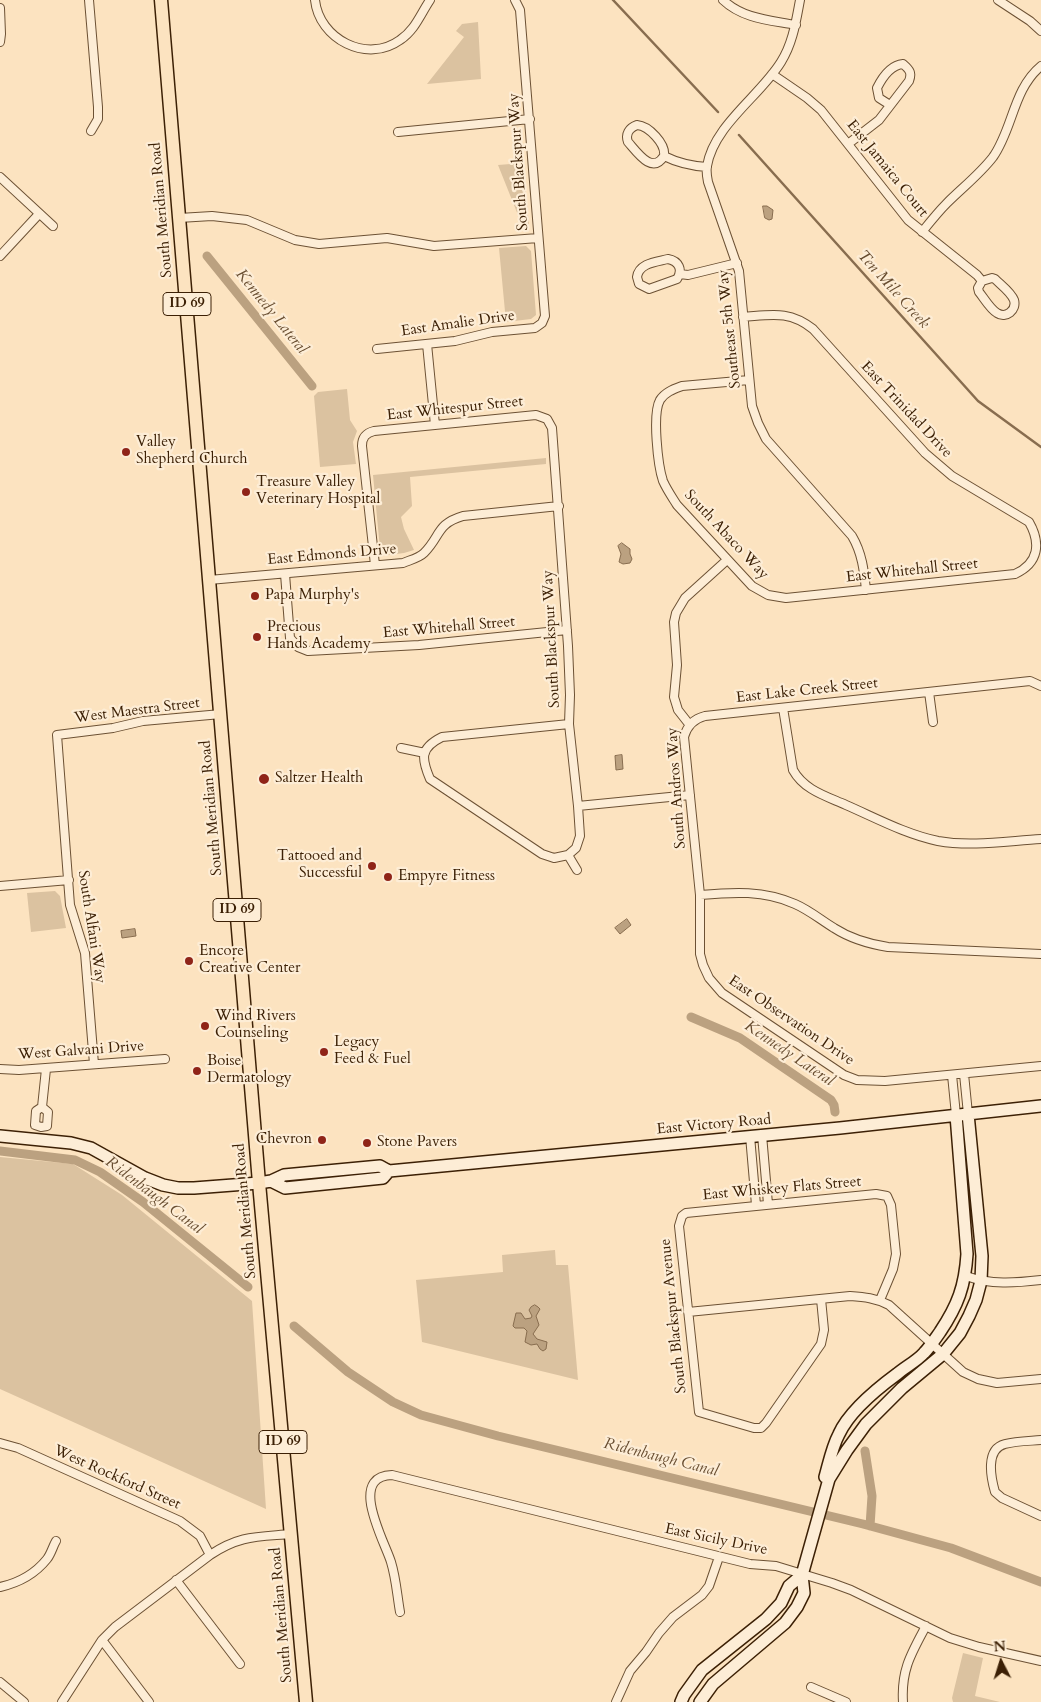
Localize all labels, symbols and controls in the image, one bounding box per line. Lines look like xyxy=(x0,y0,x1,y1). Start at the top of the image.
street label: South Blackspur Way xyxy=(505,93,533,231)
street label: East Jamaica Court xyxy=(842,117,932,221)
street label: South Meridian Road xyxy=(147,142,177,278)
water label: Ten Mile Creek xyxy=(853,247,933,333)
water label: Kennedy Lateral xyxy=(231,266,311,358)
street label: Southeast 5th Way xyxy=(715,269,745,389)
road number: ID 69 xyxy=(163,292,211,316)
street label: East Amalie Drive xyxy=(400,307,516,341)
street label: East Trinidad Drive xyxy=(857,358,955,462)
street label: East Whitespur Street xyxy=(386,393,524,425)
place label: Valley Shepherd Church xyxy=(136,434,248,469)
marker: Valley Shepherd Church xyxy=(120,446,132,458)
place label: Treasure Valley Veterinary Hospital xyxy=(256,474,380,509)
marker: Treasure Valley Veterinary Hospital xyxy=(240,486,252,498)
street label: South Abaco Way xyxy=(680,486,772,584)
street label: East Edmonds Drive xyxy=(267,540,397,570)
street label: East Whitehall Street xyxy=(845,555,979,587)
street label: South Blackspur Way xyxy=(539,570,565,708)
place label: Papa Murphy's xyxy=(265,587,359,605)
marker: Papa Murphy's xyxy=(249,590,261,602)
street label: East Whitehall Street xyxy=(382,613,516,643)
place label: Precious Hands Academy xyxy=(267,619,371,654)
marker: Precious Hands Academy xyxy=(251,631,263,643)
street label: East Lake Creek Street xyxy=(735,675,879,707)
street label: West Maestra Street xyxy=(73,694,201,728)
street label: South Andros Way xyxy=(664,727,690,849)
street label: South Meridian Road xyxy=(197,740,227,876)
place label: Saltzer Health xyxy=(275,770,363,788)
marker: Saltzer Health xyxy=(257,772,271,786)
place label: Tattooed and Successful xyxy=(277,848,362,883)
marker: Tattooed and Successful xyxy=(366,860,378,872)
place label: Empyre Fitness xyxy=(398,868,495,886)
street label: South Alfani Way xyxy=(73,869,109,985)
marker: Empyre Fitness xyxy=(382,871,394,883)
road number: ID 69 xyxy=(213,898,261,922)
place label: Encore Creative Center xyxy=(199,943,300,978)
marker: Encore Creative Center xyxy=(183,955,195,967)
street label: East Observation Drive xyxy=(725,972,857,1070)
place label: Wind Rivers Counseling xyxy=(215,1008,296,1043)
water label: Kennedy Lateral xyxy=(741,1017,837,1091)
marker: Wind Rivers Counseling xyxy=(199,1020,211,1032)
place label: Legacy Feed & Fuel xyxy=(334,1034,411,1069)
street label: West Galvani Drive xyxy=(17,1038,145,1064)
marker: Legacy Feed & Fuel xyxy=(318,1046,330,1058)
place label: Boise Dermatology xyxy=(207,1053,292,1088)
marker: Boise Dermatology xyxy=(191,1065,203,1077)
street label: East Victory Road xyxy=(656,1111,772,1139)
place label: Chevron xyxy=(256,1131,312,1149)
marker: Chevron xyxy=(316,1134,328,1146)
place label: Stone Pavers xyxy=(377,1134,457,1152)
marker: Stone Pavers xyxy=(361,1137,373,1149)
street label: South Meridian Road xyxy=(231,1143,261,1279)
water label: Ridenbaugh Canal xyxy=(101,1153,207,1239)
street label: East Whiskey Flats Street xyxy=(702,1173,862,1205)
street label: South Blackspur Avenue xyxy=(657,1238,691,1394)
road number: ID 69 xyxy=(259,1430,307,1454)
water label: Ridenbaugh Canal xyxy=(602,1434,720,1482)
street label: West Rockford Street xyxy=(51,1442,183,1514)
street label: East Sicily Drive xyxy=(663,1520,769,1560)
street label: South Meridian Road xyxy=(267,1547,297,1683)
north arrow xyxy=(976,1637,1026,1687)
text: N xyxy=(993,1637,1007,1657)

